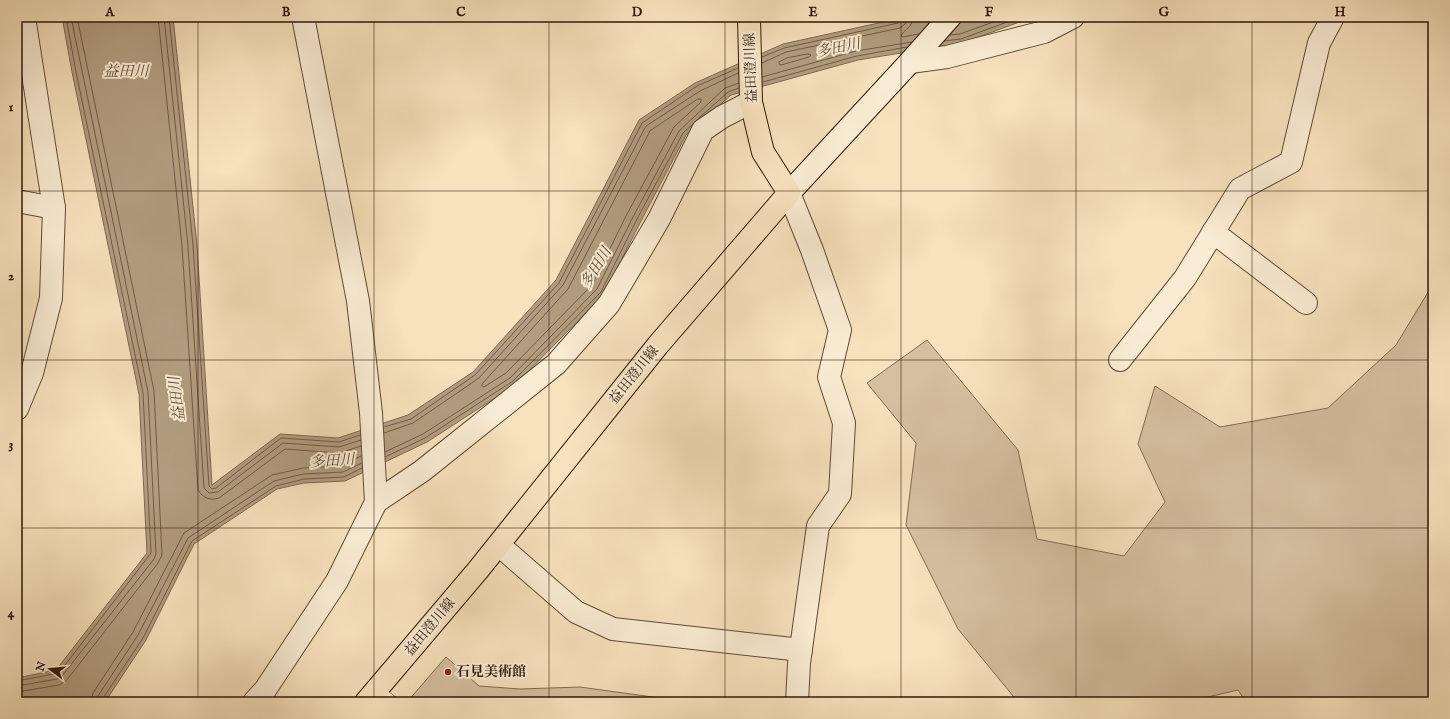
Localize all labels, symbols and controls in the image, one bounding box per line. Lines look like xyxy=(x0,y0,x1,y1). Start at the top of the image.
text: A xyxy=(105,4,116,21)
text: B xyxy=(282,4,291,21)
text: C xyxy=(456,4,466,21)
text: D xyxy=(632,4,643,21)
text: E xyxy=(808,4,818,21)
text: F xyxy=(985,4,994,21)
text: G xyxy=(1159,4,1170,21)
text: H xyxy=(1334,4,1346,21)
street label: 益田澄川線 xyxy=(741,33,761,103)
water label: 多田川 xyxy=(814,34,864,62)
water label: 益田川 xyxy=(103,62,150,81)
text: 1 xyxy=(9,99,14,116)
water label: 多田川 xyxy=(576,242,617,292)
text: 2 xyxy=(8,268,14,285)
street label: 益田澄川線 xyxy=(605,342,663,408)
water label: 益田川 xyxy=(165,374,189,422)
text: 3 xyxy=(9,436,14,453)
water label: 多田川 xyxy=(309,450,357,472)
street label: 益田澄川線 xyxy=(401,594,459,660)
text: 4 xyxy=(8,605,15,622)
north arrow xyxy=(30,649,70,689)
text: N xyxy=(33,660,50,674)
place label: 石見美術館 xyxy=(456,663,526,681)
marker: 石見美術館 xyxy=(443,667,453,677)

